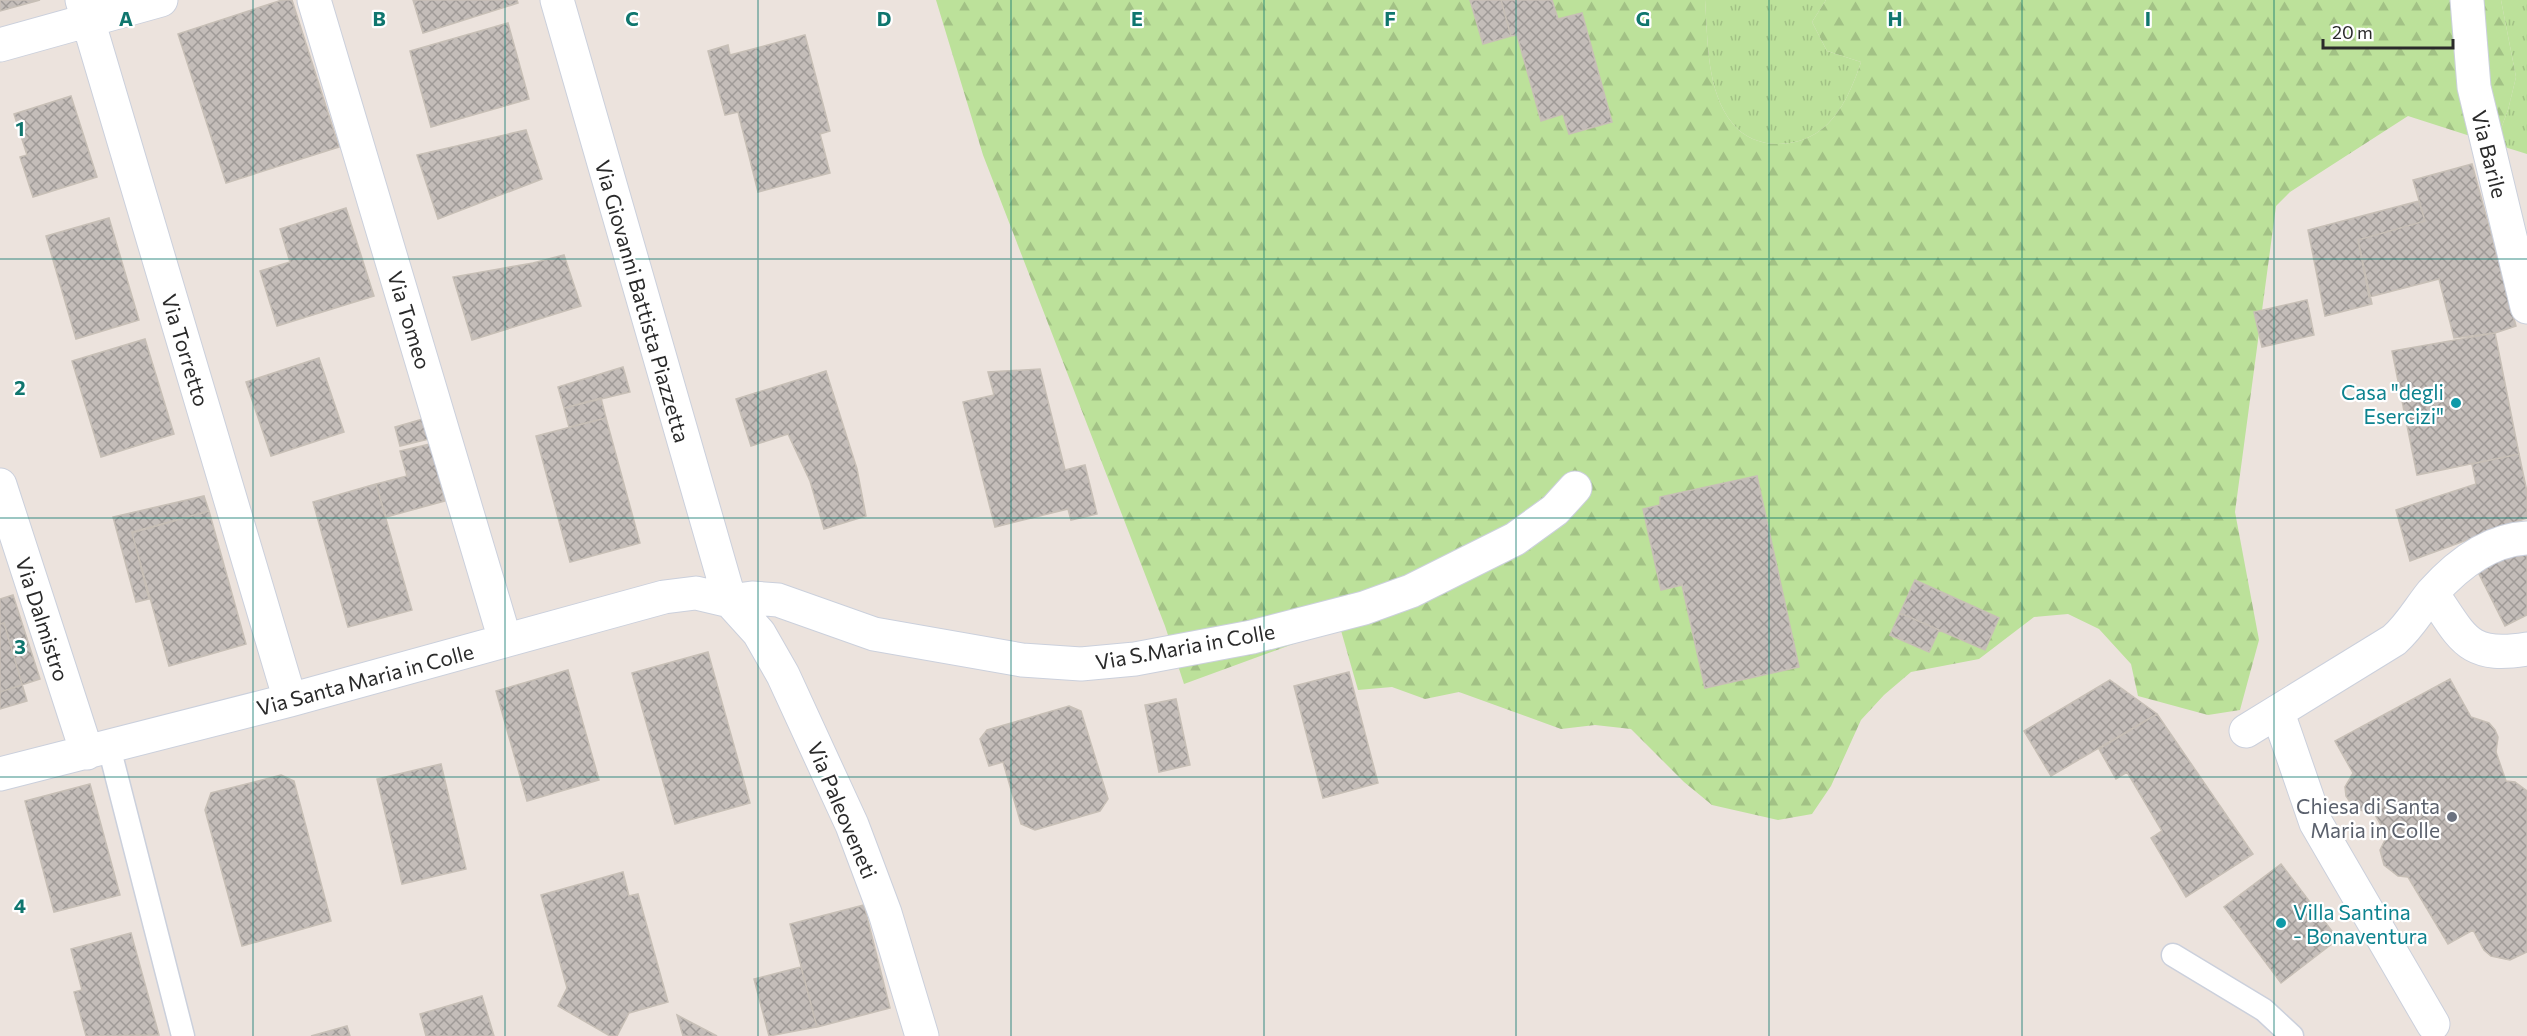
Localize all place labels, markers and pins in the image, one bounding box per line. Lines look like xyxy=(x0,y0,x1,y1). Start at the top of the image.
place label: Casa "degli Esercizi" xyxy=(2341,379,2444,428)
marker: Casa "degli Esercizi" xyxy=(2449,396,2463,410)
place label: Chiesa di Santa Maria in Colle xyxy=(2296,793,2440,842)
marker: Chiesa di Santa Maria in Colle xyxy=(2445,810,2459,824)
place label: Villa Santina - Bonaventura xyxy=(2293,899,2428,948)
marker: Villa Santina - Bonaventura xyxy=(2274,916,2288,930)

